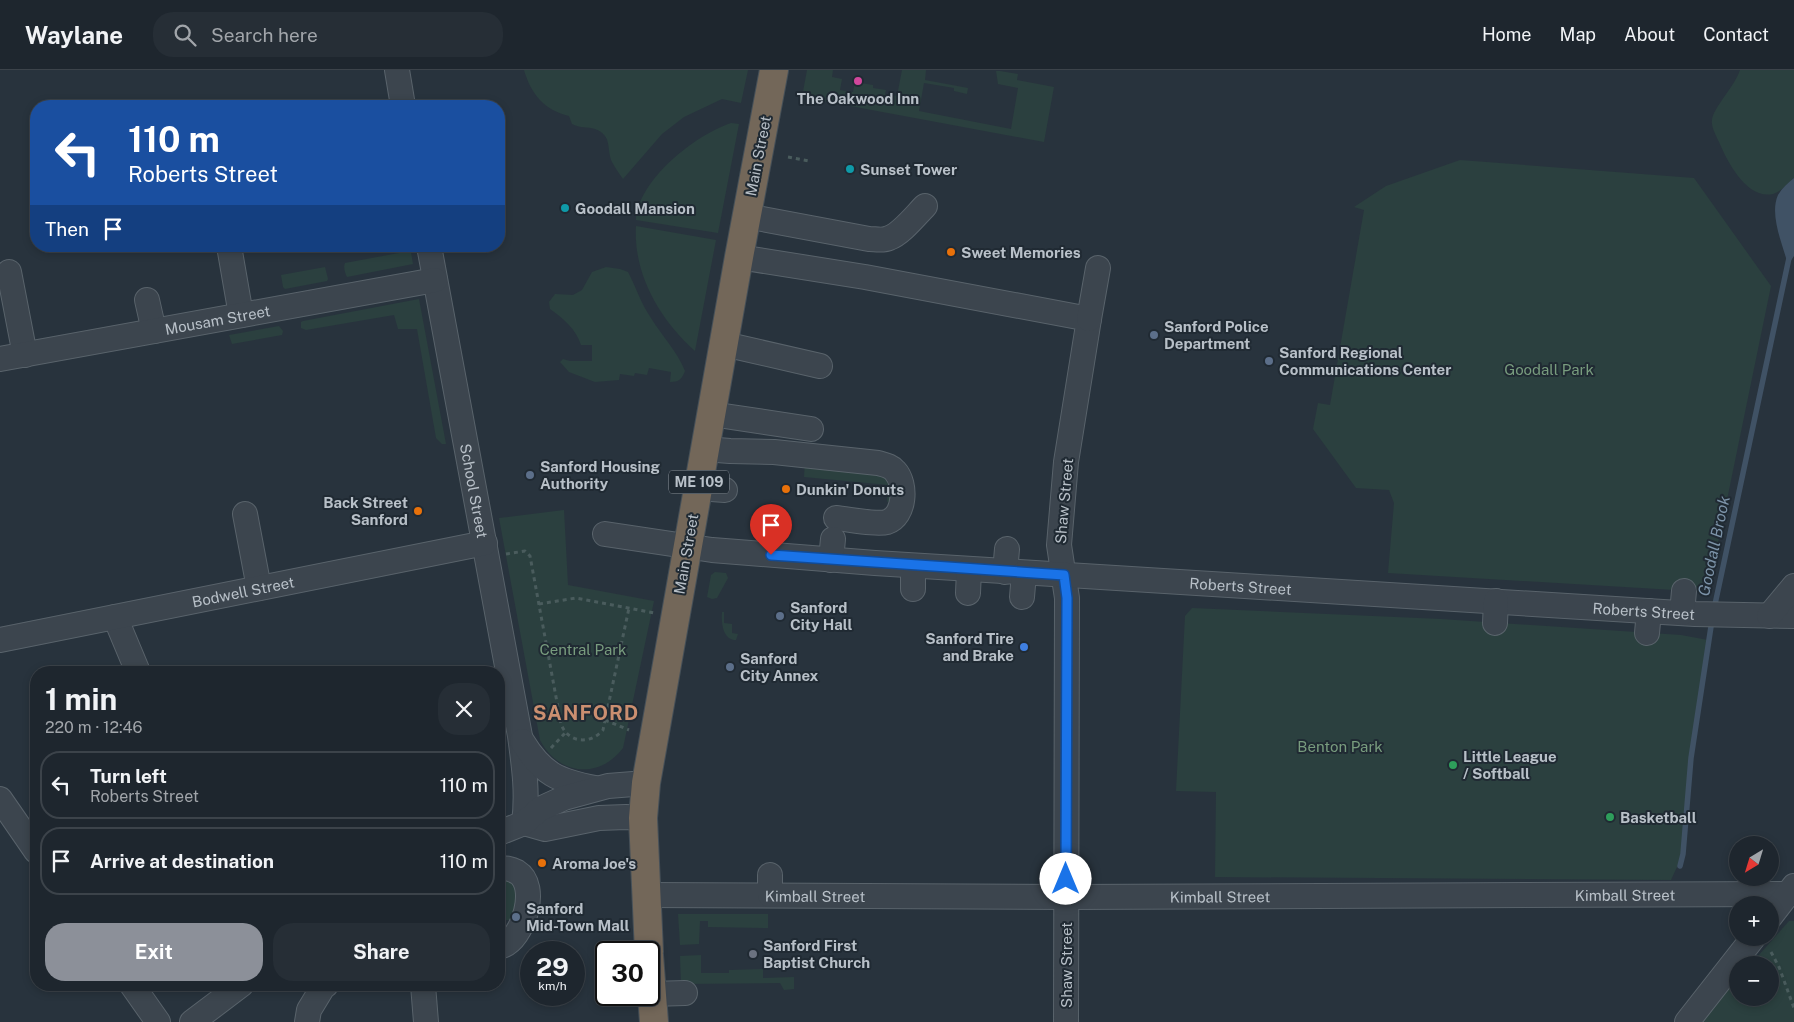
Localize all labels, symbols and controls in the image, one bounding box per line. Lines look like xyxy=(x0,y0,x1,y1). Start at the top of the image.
search box xyxy=(153,12,503,57)
text: Waylane xyxy=(25,21,123,49)
icon: search xyxy=(171,21,199,49)
text: Search here xyxy=(211,24,318,46)
text: Home xyxy=(1482,24,1532,45)
text: Map xyxy=(1560,24,1596,45)
text: About xyxy=(1624,24,1675,45)
text: Contact xyxy=(1703,24,1769,45)
marker: The Oakwood Inn xyxy=(852,75,864,87)
place label: The Oakwood Inn xyxy=(797,90,919,107)
street label: Main Street xyxy=(742,114,774,198)
text: 110 m xyxy=(128,119,220,160)
icon: left xyxy=(45,120,110,185)
text: Roberts Street xyxy=(128,161,278,187)
place label: Sunset Tower xyxy=(860,161,957,178)
marker: Sunset Tower xyxy=(844,163,856,175)
place label: Goodall Mansion xyxy=(575,200,695,217)
marker: Goodall Mansion xyxy=(559,202,571,214)
icon: arrive xyxy=(99,215,127,243)
text: Then xyxy=(45,218,89,240)
place label: Sweet Memories xyxy=(961,244,1081,261)
marker: Sweet Memories xyxy=(945,246,957,258)
street label: Mousam Street xyxy=(163,302,272,337)
place label: Sanford Police Department xyxy=(1164,318,1269,352)
marker: Sanford Police Department xyxy=(1148,329,1160,341)
place label: Sanford Regional Communications Center xyxy=(1279,344,1451,378)
marker: Sanford Regional Communications Center xyxy=(1263,355,1275,367)
park label: Goodall Park xyxy=(1504,361,1594,378)
street label: School Street xyxy=(457,442,492,540)
street label: Shaw Street xyxy=(1052,457,1076,544)
place label: Sanford Housing Authority xyxy=(540,458,660,492)
marker: Sanford Housing Authority xyxy=(524,469,536,481)
road number: ME 109 xyxy=(669,471,729,494)
place label: Dunkin' Donuts xyxy=(796,481,904,498)
marker: Dunkin' Donuts xyxy=(780,483,792,495)
place label: Back Street Sanford xyxy=(323,494,408,528)
water label: Goodall Brook xyxy=(1694,494,1734,598)
pin xyxy=(750,504,792,555)
marker: Back Street Sanford xyxy=(412,505,424,517)
icon: arrive xyxy=(757,511,785,539)
street label: Main Street xyxy=(671,512,701,596)
street label: Bodwell Street xyxy=(191,573,296,610)
street label: Roberts Street xyxy=(1189,574,1292,597)
place label: Sanford City Hall xyxy=(790,599,852,633)
street label: Roberts Street xyxy=(1592,599,1696,622)
marker: Sanford City Hall xyxy=(774,610,786,622)
place label: Sanford Tire and Brake xyxy=(925,630,1014,664)
park label: Central Park xyxy=(539,641,627,658)
marker: Sanford Tire and Brake xyxy=(1018,641,1030,653)
place label: Sanford City Annex xyxy=(740,650,818,684)
marker: Sanford City Annex xyxy=(724,661,736,673)
text: 1 min xyxy=(45,681,117,717)
button: close xyxy=(438,683,490,735)
district label: SANFORD xyxy=(533,701,639,725)
text: 220 m · 12:46 xyxy=(45,718,143,737)
park label: Benton Park xyxy=(1297,738,1383,755)
place label: Little League / Softball xyxy=(1463,748,1557,782)
marker: Little League / Softball xyxy=(1447,759,1459,771)
text: Turn left xyxy=(90,765,167,787)
icon: left xyxy=(47,771,75,799)
text: 110 m xyxy=(440,774,488,796)
text: Roberts Street xyxy=(90,787,199,806)
place label: Basketball xyxy=(1620,809,1697,826)
marker: Basketball xyxy=(1604,811,1616,823)
north arrow xyxy=(1729,836,1779,886)
map controls xyxy=(1729,836,1779,1006)
icon: arrive xyxy=(47,847,75,875)
text: Arrive at destination xyxy=(90,850,274,872)
text: 110 m xyxy=(440,850,488,872)
position arrow xyxy=(1039,852,1091,904)
place label: Aroma Joe's xyxy=(552,855,636,872)
marker: Aroma Joe's xyxy=(536,857,548,869)
street label: Kimball Street xyxy=(1575,886,1675,903)
street label: Kimball Street xyxy=(765,887,865,905)
street label: Kimball Street xyxy=(1170,888,1270,905)
button: + xyxy=(1729,896,1779,946)
place label: Sanford Mid-Town Mall xyxy=(526,900,630,934)
marker: Sanford Mid-Town Mall xyxy=(510,911,522,923)
street label: Shaw Street xyxy=(1058,922,1075,1008)
button: Exit xyxy=(45,923,263,981)
button: Share xyxy=(273,923,490,981)
place label: Sanford First Baptist Church xyxy=(763,937,870,971)
speed limit sign: 30 xyxy=(595,941,660,1006)
marker: Sanford First Baptist Church xyxy=(747,948,759,960)
text: 29 xyxy=(536,952,569,982)
button: − xyxy=(1729,956,1779,1006)
text: km/h xyxy=(538,979,567,993)

